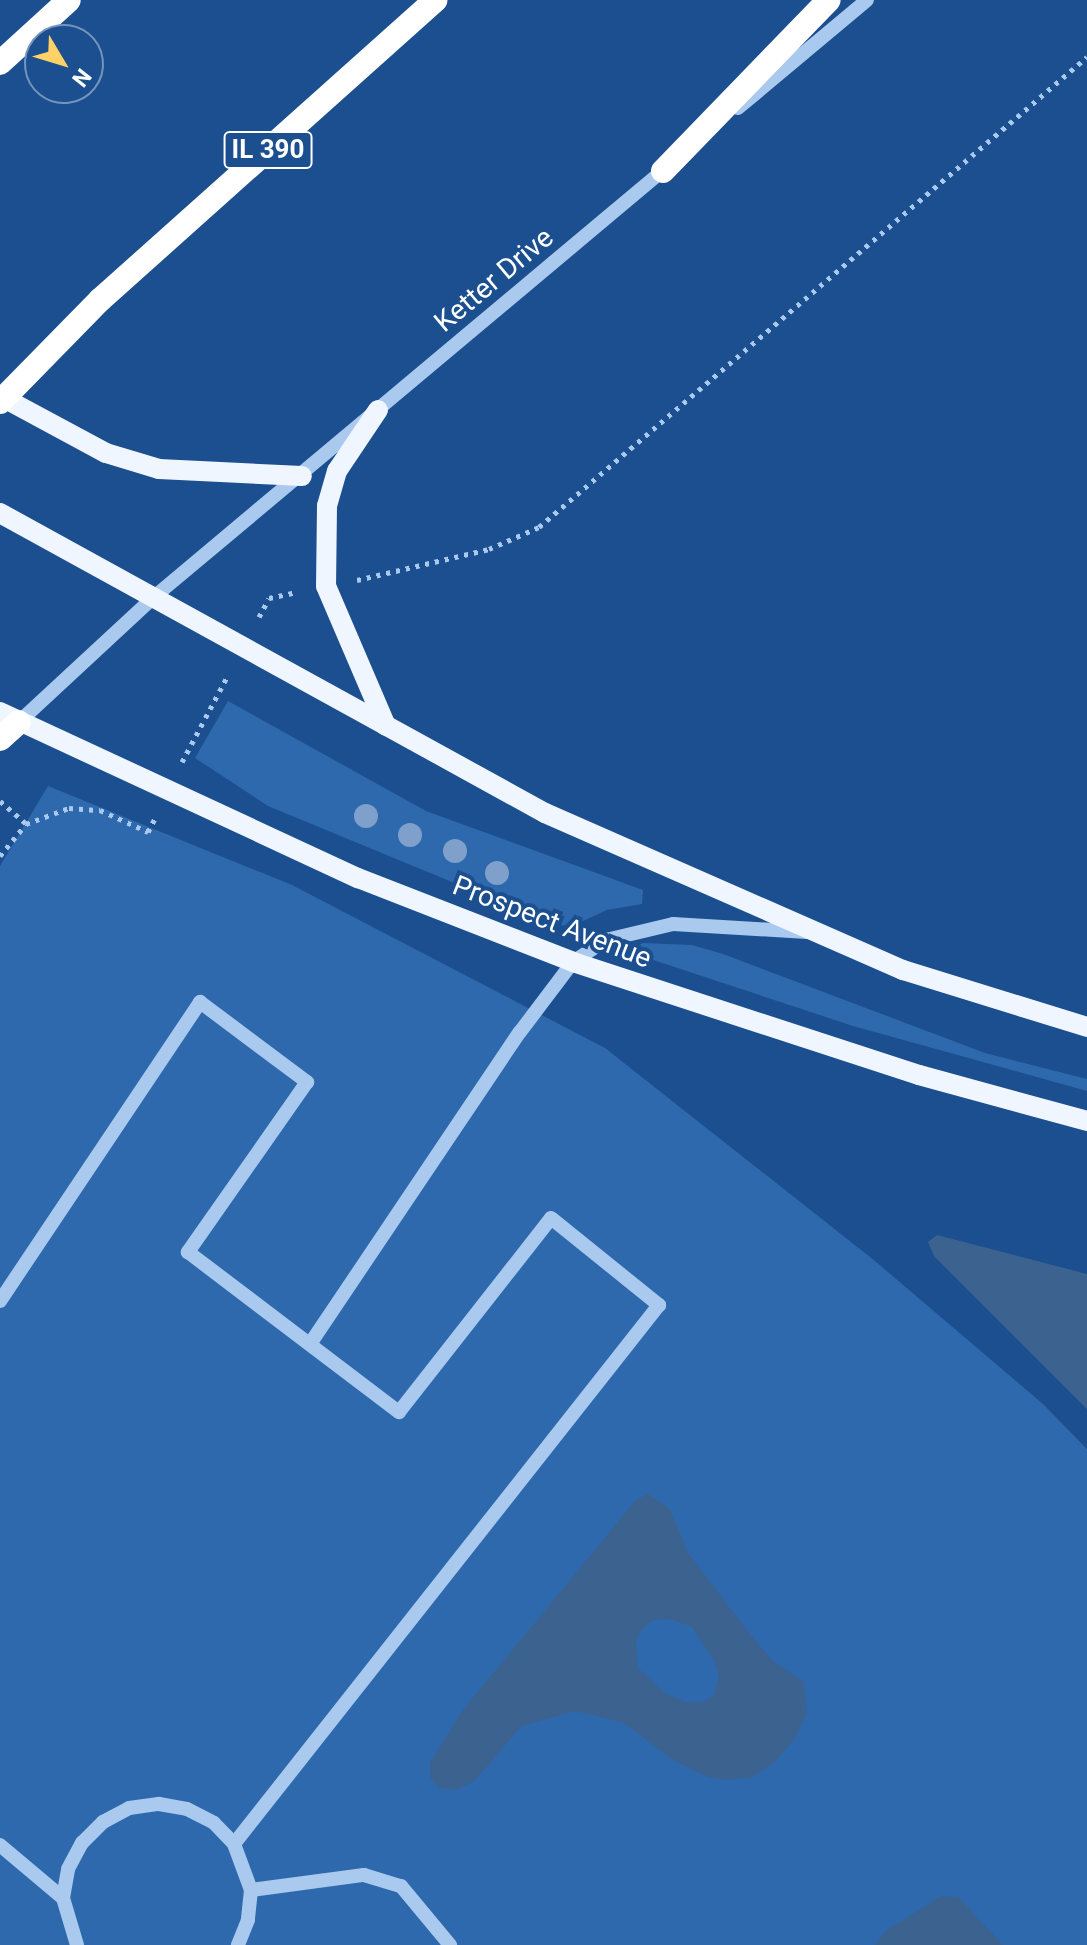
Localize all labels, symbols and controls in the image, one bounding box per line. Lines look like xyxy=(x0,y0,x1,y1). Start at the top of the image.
north arrow xyxy=(24,24,104,104)
text: N xyxy=(67,64,96,92)
road number: IL 390 xyxy=(222,128,314,172)
street label: Ketter Drive xyxy=(428,221,560,339)
street label: Prospect Avenue xyxy=(448,869,656,975)

